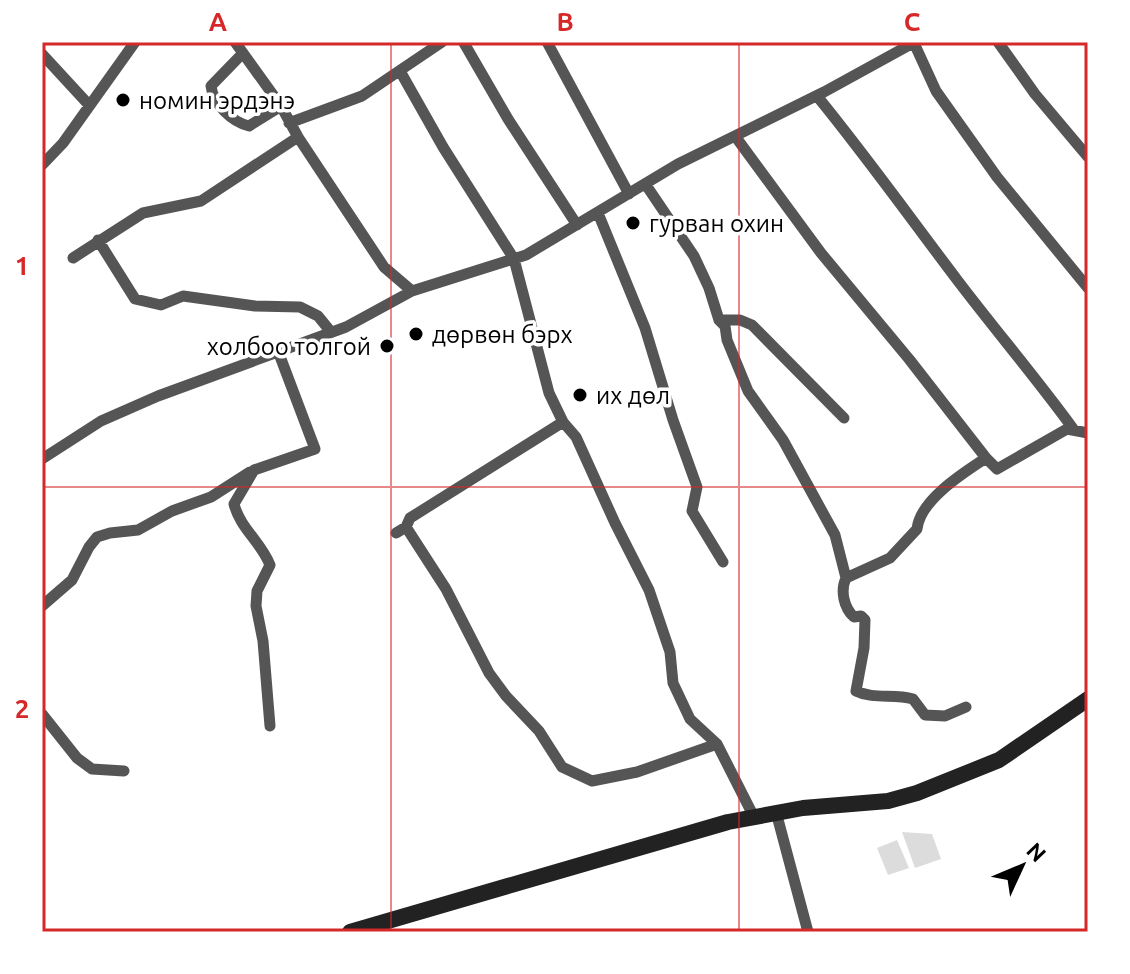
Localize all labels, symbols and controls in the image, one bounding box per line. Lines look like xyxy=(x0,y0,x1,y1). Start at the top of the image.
text: A xyxy=(209,7,228,36)
text: B xyxy=(556,7,574,36)
text: C xyxy=(904,7,921,36)
place label: номин эрдэнэ xyxy=(139,87,295,114)
marker: номин эрдэнэ xyxy=(114,91,132,109)
place label: гурван охин xyxy=(649,210,784,237)
marker: гурван охин xyxy=(624,214,642,232)
text: 1 xyxy=(15,251,29,280)
place label: дөрвөн бэрх xyxy=(432,321,573,348)
marker: дөрвөн бэрх xyxy=(407,325,425,343)
place label: холбоо толгой xyxy=(207,333,371,360)
marker: холбоо толгой xyxy=(378,337,396,355)
place label: их дөл xyxy=(596,382,670,409)
marker: их дөл xyxy=(571,386,589,404)
text: 2 xyxy=(15,694,29,723)
north arrow xyxy=(982,826,1062,906)
text: N xyxy=(1022,837,1051,866)

